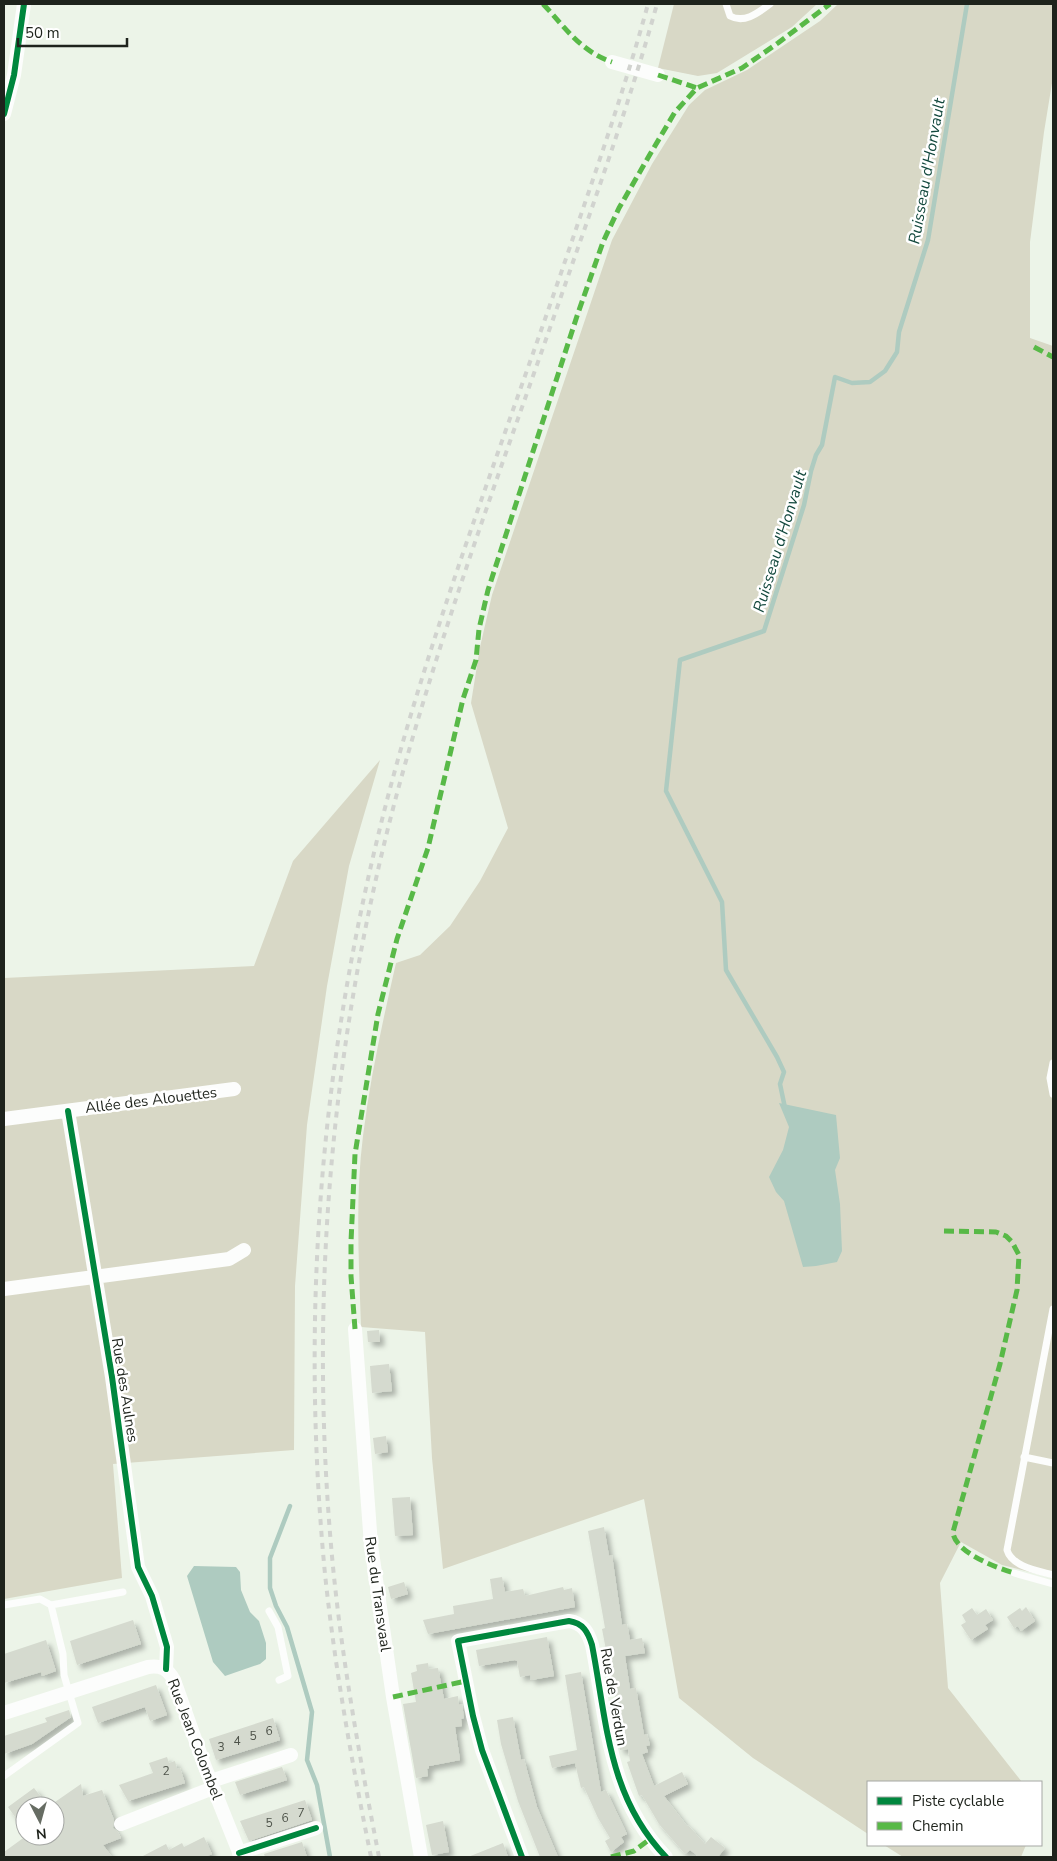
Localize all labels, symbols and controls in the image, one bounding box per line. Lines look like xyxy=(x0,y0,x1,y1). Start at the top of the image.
scale bar xyxy=(18,15,126,47)
text: 50 m xyxy=(25,23,60,43)
water label: Ruisseau d'Honvault xyxy=(903,96,951,246)
water label: Ruisseau d'Honvault xyxy=(748,467,812,615)
street label: Allée des Alouettes xyxy=(84,1082,218,1118)
street label: Rue des Aulnes xyxy=(107,1336,143,1444)
street label: Rue du Transvaal xyxy=(360,1535,396,1653)
street label: Rue de Verdun xyxy=(596,1646,632,1748)
street label: Rue Jean Colombel xyxy=(163,1676,227,1803)
house number: 6 xyxy=(265,1723,273,1739)
house number: 5 xyxy=(249,1728,257,1744)
house number: 4 xyxy=(233,1733,241,1749)
house number: 3 xyxy=(217,1739,225,1755)
house number: 2 xyxy=(162,1763,170,1779)
legend xyxy=(867,1781,1042,1846)
text: Piste cyclable xyxy=(912,1791,1004,1811)
north arrow xyxy=(15,1796,65,1846)
house number: 7 xyxy=(297,1805,305,1821)
house number: 6 xyxy=(281,1810,289,1826)
house number: 5 xyxy=(265,1815,273,1831)
text: Chemin xyxy=(912,1816,963,1836)
text: N xyxy=(35,1823,48,1843)

